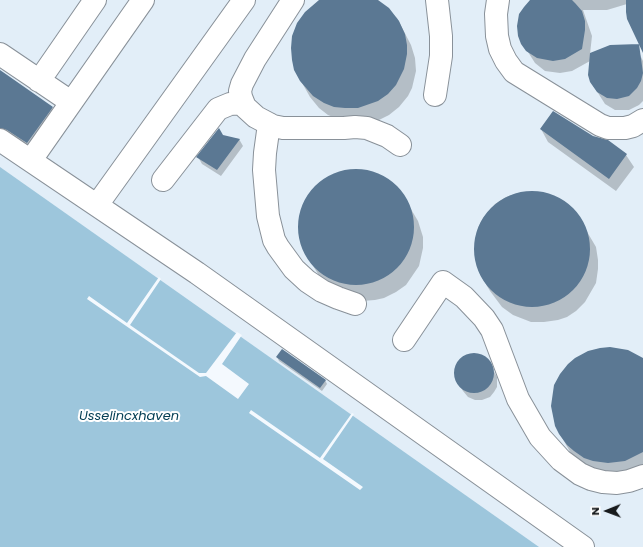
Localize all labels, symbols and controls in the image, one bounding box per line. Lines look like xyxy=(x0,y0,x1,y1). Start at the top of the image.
water label: Usselincxhaven xyxy=(79,409,179,425)
north arrow xyxy=(587,491,627,531)
text: N xyxy=(587,507,603,515)

